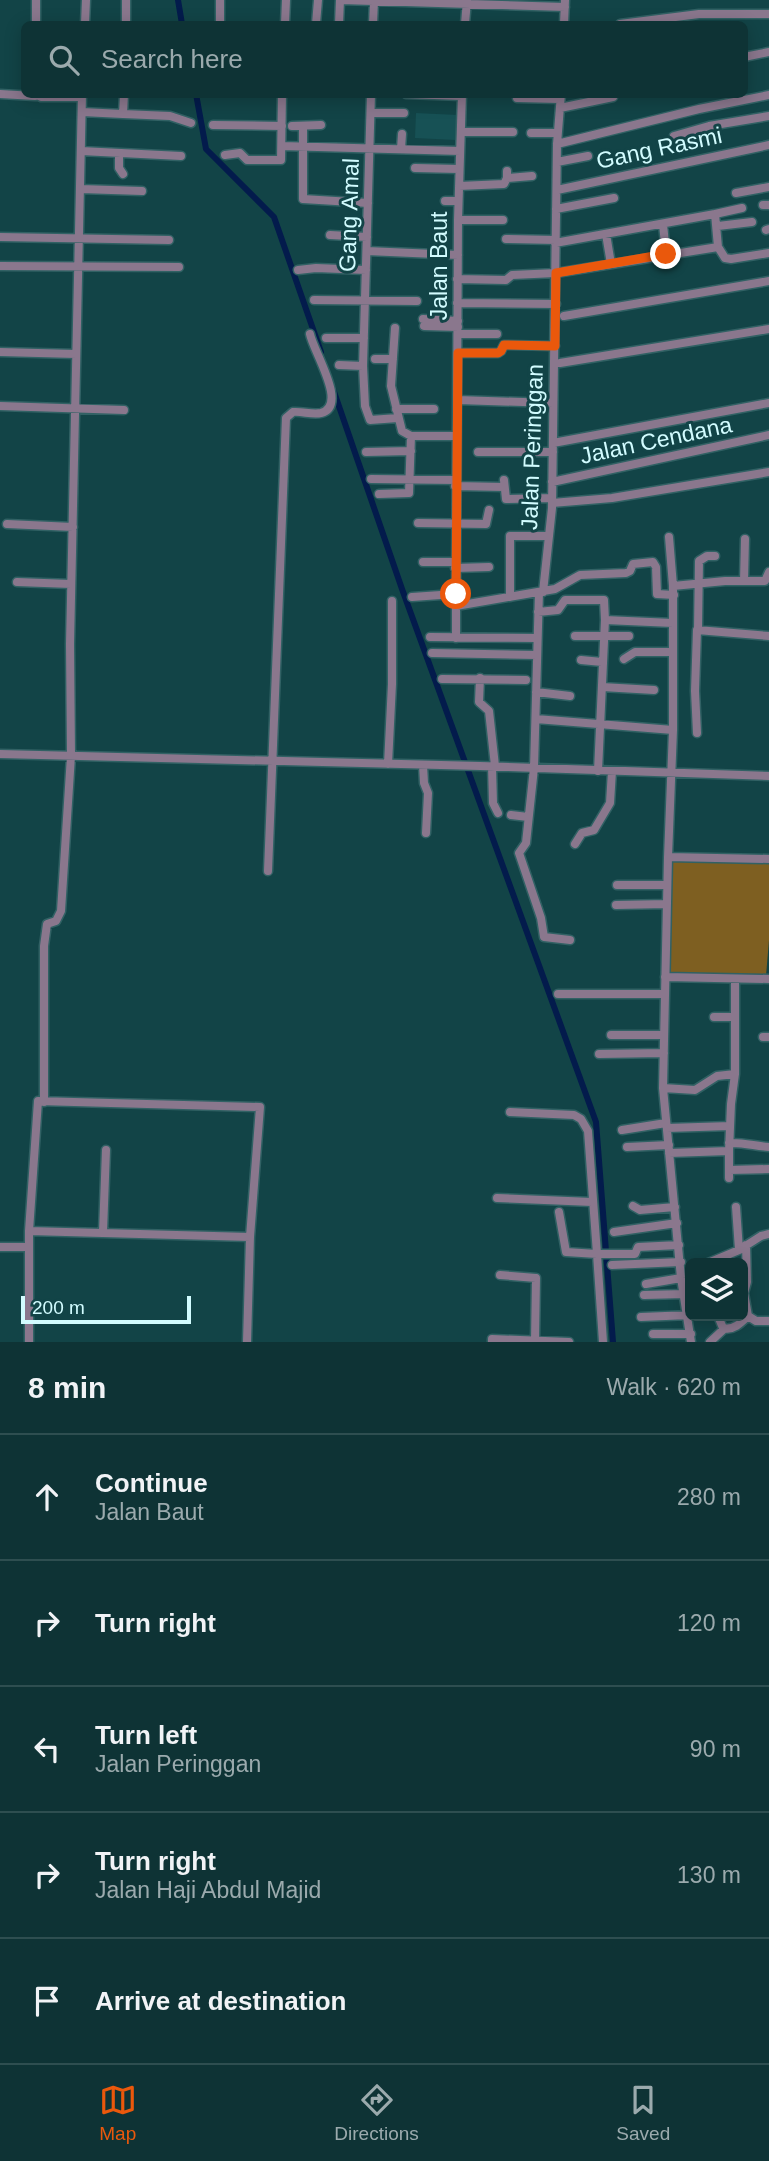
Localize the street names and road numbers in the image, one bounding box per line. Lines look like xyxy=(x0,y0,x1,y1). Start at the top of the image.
street label: Gang Rasmi xyxy=(594,122,724,174)
street label: Gang Amal xyxy=(334,158,364,272)
street label: Jalan Baut xyxy=(426,211,452,320)
street label: Jalan Peringgan xyxy=(516,363,548,531)
street label: Jalan Cendana xyxy=(578,411,735,469)

